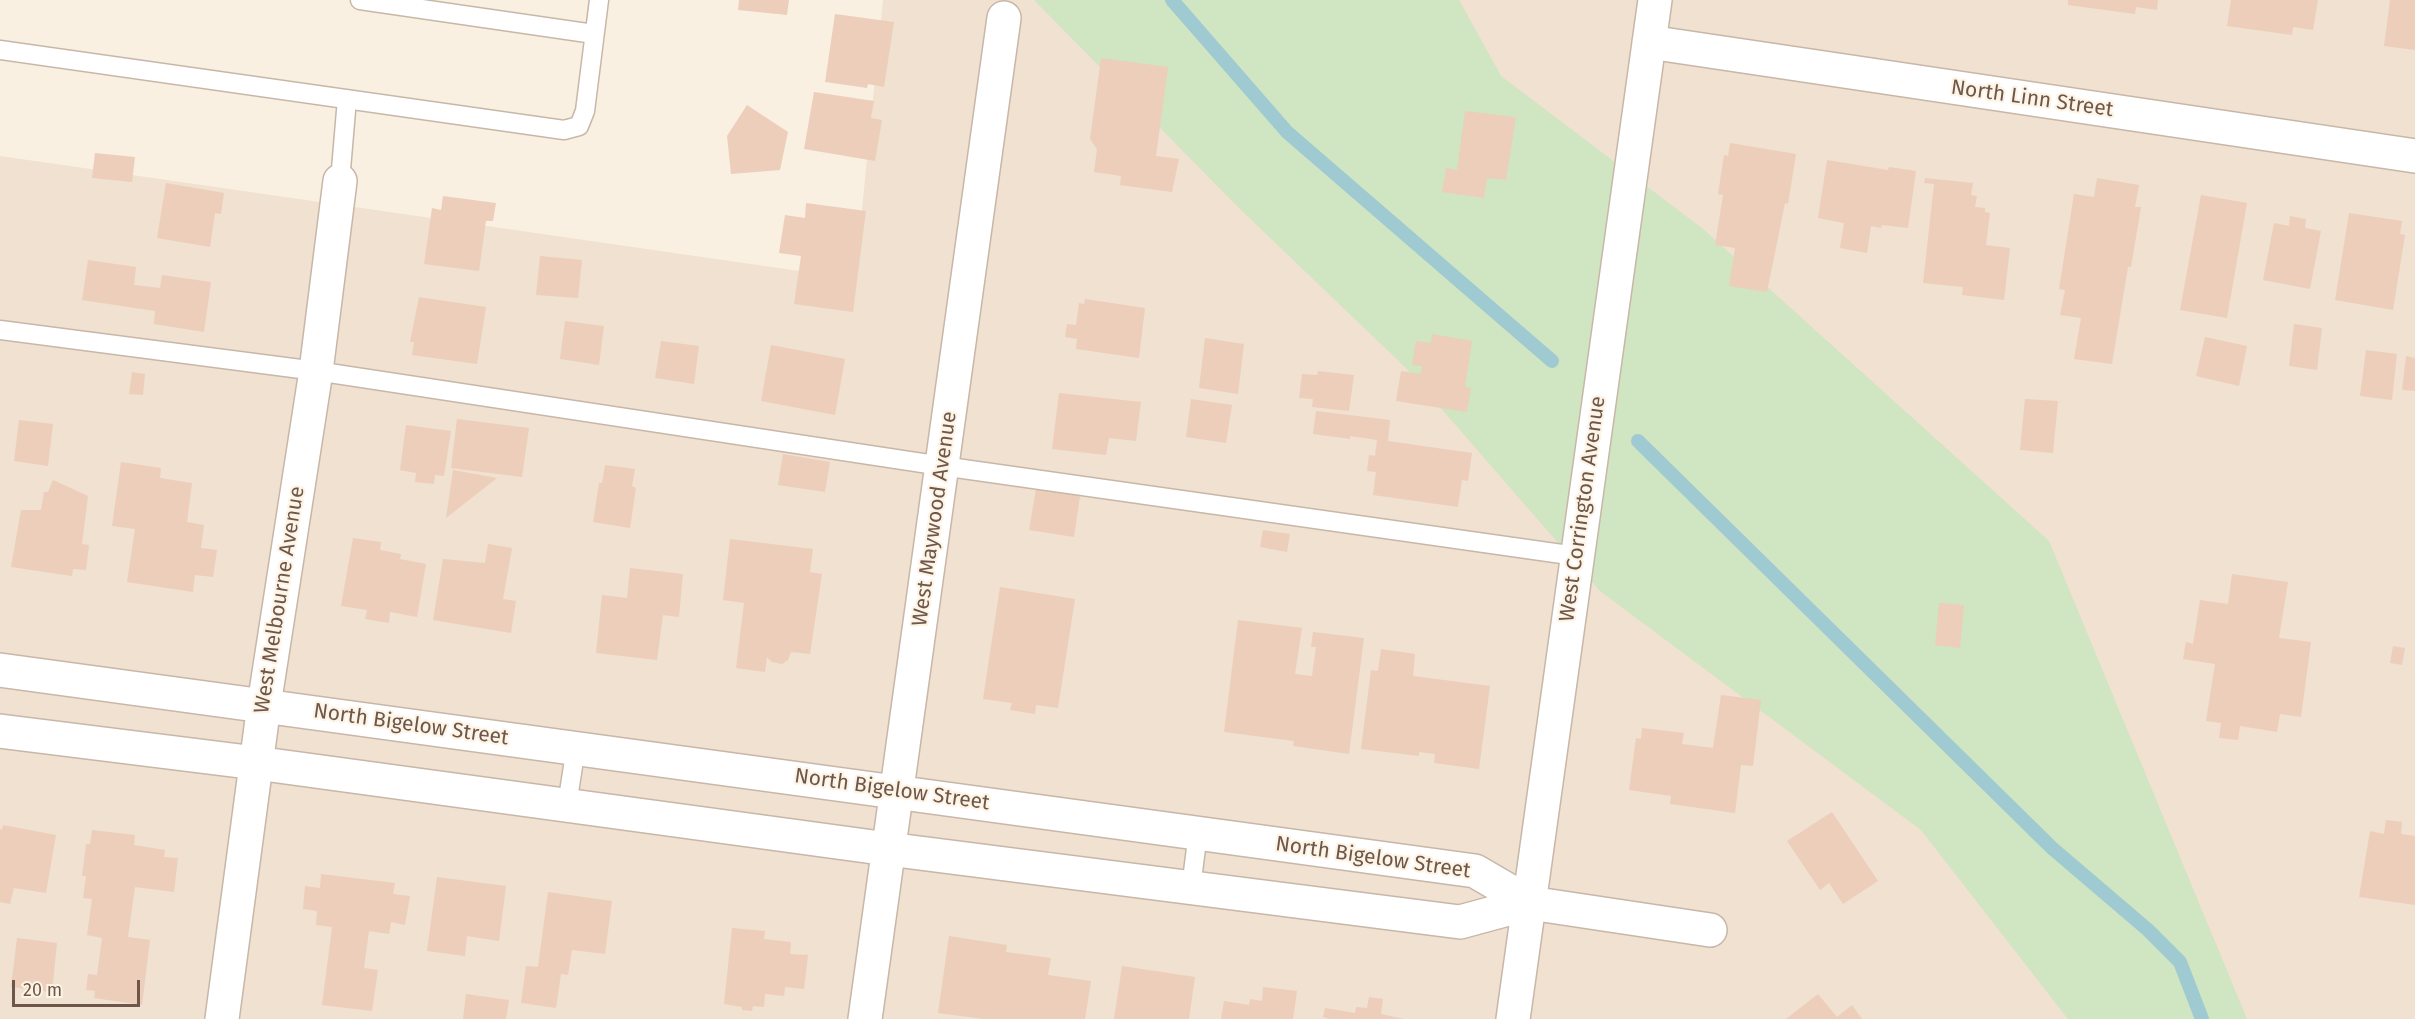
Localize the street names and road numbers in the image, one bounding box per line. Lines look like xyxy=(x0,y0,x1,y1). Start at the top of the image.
street label: North Linn Street xyxy=(1949,75,2115,123)
street label: West Corrington Avenue xyxy=(1555,395,1611,623)
street label: West Maywood Avenue xyxy=(907,410,963,628)
street label: West Melbourne Avenue xyxy=(250,485,310,715)
street label: North Bigelow Street xyxy=(312,699,510,751)
street label: North Bigelow Street xyxy=(793,764,991,816)
street label: North Bigelow Street xyxy=(1274,832,1472,884)

